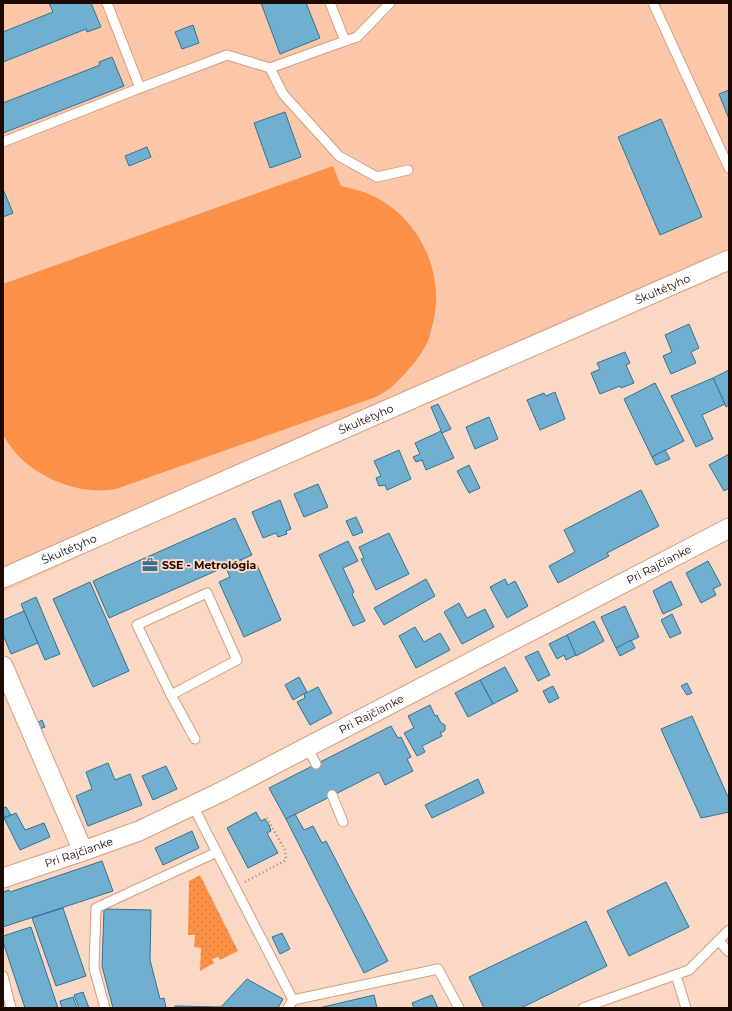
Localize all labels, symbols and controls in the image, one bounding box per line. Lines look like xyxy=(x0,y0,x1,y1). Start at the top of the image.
street label: Škultétyho xyxy=(633,271,692,307)
street label: Škultétyho xyxy=(336,401,396,437)
street label: Škultétyho xyxy=(39,531,99,567)
street label: Pri Rajčianke xyxy=(624,542,694,587)
office icon: SSE - Metrológia xyxy=(141,556,159,574)
place label: SSE - Metrológia xyxy=(162,558,256,572)
street label: Pri Rajčianke xyxy=(336,691,406,737)
street label: Pri Rajčianke xyxy=(43,834,115,870)

